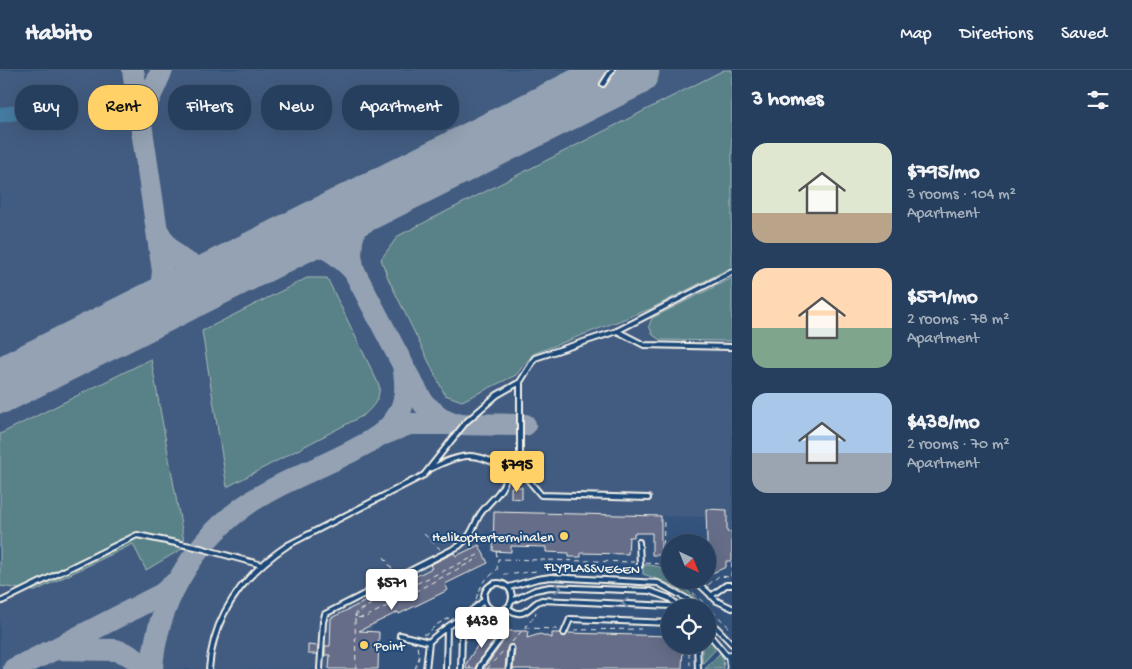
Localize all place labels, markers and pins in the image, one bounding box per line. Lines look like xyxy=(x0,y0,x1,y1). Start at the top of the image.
pin: $795 xyxy=(487,450,547,493)
place label: Helikopterterminalen xyxy=(432,530,554,547)
marker: Helikopterterminalen xyxy=(558,530,570,542)
pin: $571 xyxy=(362,568,422,611)
pin: $438 xyxy=(452,606,512,649)
marker: Point xyxy=(358,639,370,651)
place label: Point xyxy=(373,639,406,656)

